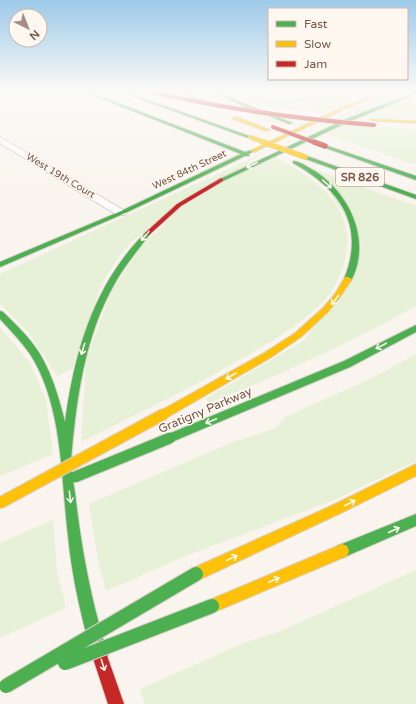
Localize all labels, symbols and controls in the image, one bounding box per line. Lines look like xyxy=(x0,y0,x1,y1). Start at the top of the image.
north arrow xyxy=(8,8,48,48)
legend xyxy=(268,8,408,80)
text: Fast xyxy=(304,17,328,31)
text: N xyxy=(27,27,42,43)
text: Slow xyxy=(304,37,331,51)
text: Jam xyxy=(304,57,327,71)
street label: West 84th Street xyxy=(151,147,228,192)
street label: West 19th Court xyxy=(24,151,97,201)
one-way arrow xyxy=(246,162,258,169)
road number: SR 826 xyxy=(336,168,384,186)
one-way arrow xyxy=(322,179,332,189)
one-way arrow xyxy=(140,231,149,241)
one-way arrow xyxy=(331,294,340,305)
one-way arrow xyxy=(79,342,86,355)
one-way arrow xyxy=(376,343,388,351)
one-way arrow xyxy=(225,372,237,380)
street label: Gratigny Parkway xyxy=(156,384,254,436)
one-way arrow xyxy=(206,418,218,425)
one-way arrow xyxy=(66,490,73,503)
one-way arrow xyxy=(343,499,355,506)
one-way arrow xyxy=(387,526,399,533)
one-way arrow xyxy=(225,553,237,561)
one-way arrow xyxy=(267,576,279,584)
one-way arrow xyxy=(100,658,107,671)

